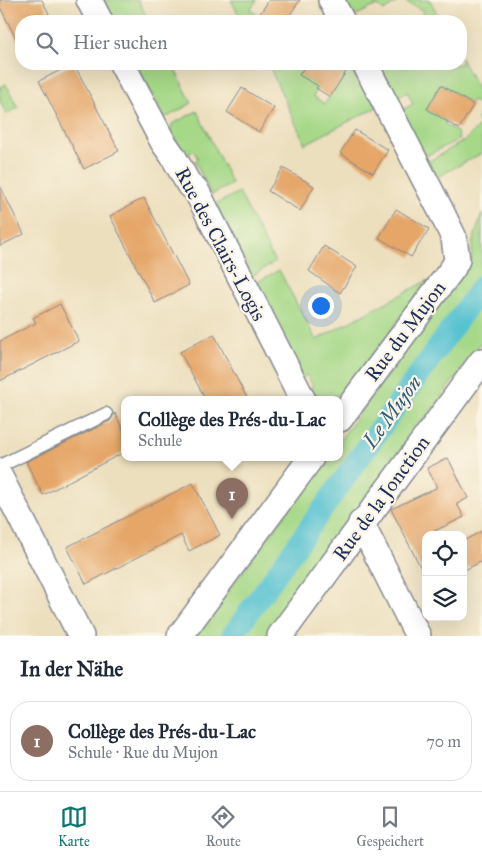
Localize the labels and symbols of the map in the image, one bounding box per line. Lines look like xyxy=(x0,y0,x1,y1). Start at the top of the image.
street label: Rue des Clairs-Logis xyxy=(170,163,272,325)
street label: Rue du Mujon xyxy=(360,276,451,386)
your location xyxy=(308,293,334,319)
water label: Le Mujon xyxy=(356,371,427,454)
street label: Rue de la Jonction xyxy=(328,431,435,566)
pin: 1 xyxy=(216,478,248,519)

